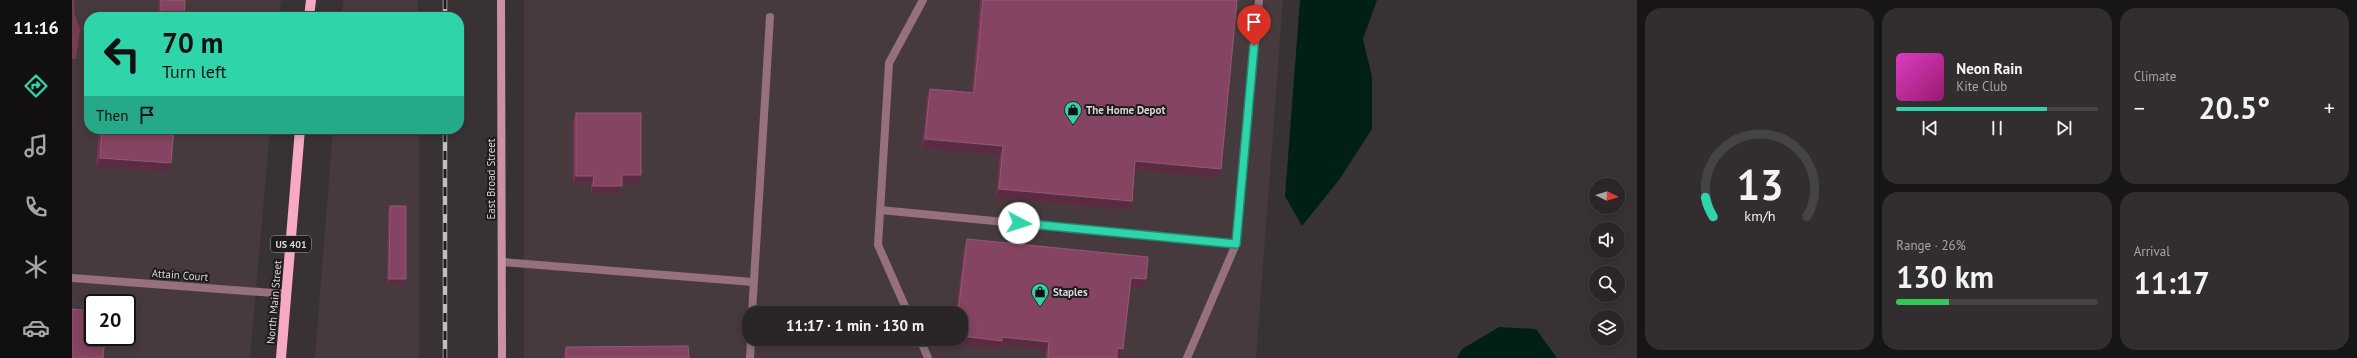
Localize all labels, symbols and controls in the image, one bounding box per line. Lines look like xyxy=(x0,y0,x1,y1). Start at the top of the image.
pin xyxy=(1237,5,1271,46)
icon: arrive xyxy=(1243,11,1265,33)
text: 11:16 xyxy=(13,16,59,39)
text: 70 m xyxy=(162,24,223,61)
icon: left xyxy=(96,28,148,80)
text: Neon Rain xyxy=(1956,59,2022,78)
text: Turn left xyxy=(162,60,227,83)
text: Climate xyxy=(2134,68,2176,85)
icon: directions xyxy=(22,72,50,100)
text: Kite Club xyxy=(1956,78,2007,95)
text: 20.5° xyxy=(2199,88,2270,127)
text: − xyxy=(2134,94,2145,122)
text: + xyxy=(2324,94,2335,122)
shop icon: The Home Depot xyxy=(1063,100,1083,125)
place label: The Home Depot xyxy=(1086,103,1165,117)
icon: arrive xyxy=(136,104,158,126)
text: Then xyxy=(96,106,128,125)
icon: previous xyxy=(1919,117,1941,139)
icon: pause xyxy=(1986,117,2008,139)
icon: next xyxy=(2053,117,2075,139)
icon: music xyxy=(22,132,50,160)
street label: East Broad Street xyxy=(484,138,498,220)
text: 13 xyxy=(1736,158,1783,211)
north arrow xyxy=(1589,178,1625,214)
map controls xyxy=(1589,178,1625,346)
icon: phone xyxy=(22,193,50,221)
position arrow xyxy=(998,202,1040,244)
text: km/h xyxy=(1744,206,1775,225)
button: sound xyxy=(1589,222,1625,258)
road number: US 401 xyxy=(271,236,311,252)
text: Range · 26% xyxy=(1896,237,1966,254)
text: Arrival xyxy=(2134,243,2170,260)
icon: climate xyxy=(22,253,50,281)
text: 130 km xyxy=(1896,257,1994,296)
street label: North Main Street xyxy=(263,259,285,345)
text: 11:17 xyxy=(2134,263,2210,302)
street label: Attain Court xyxy=(151,266,209,284)
button: search xyxy=(1589,266,1625,302)
shop icon: Staples xyxy=(1030,282,1050,307)
place label: Staples xyxy=(1053,285,1088,299)
speed limit sign: 20 xyxy=(84,294,136,346)
button: layers xyxy=(1589,310,1625,346)
icon: car xyxy=(22,314,50,342)
text: 11:17 · 1 min · 130 m xyxy=(786,316,924,335)

